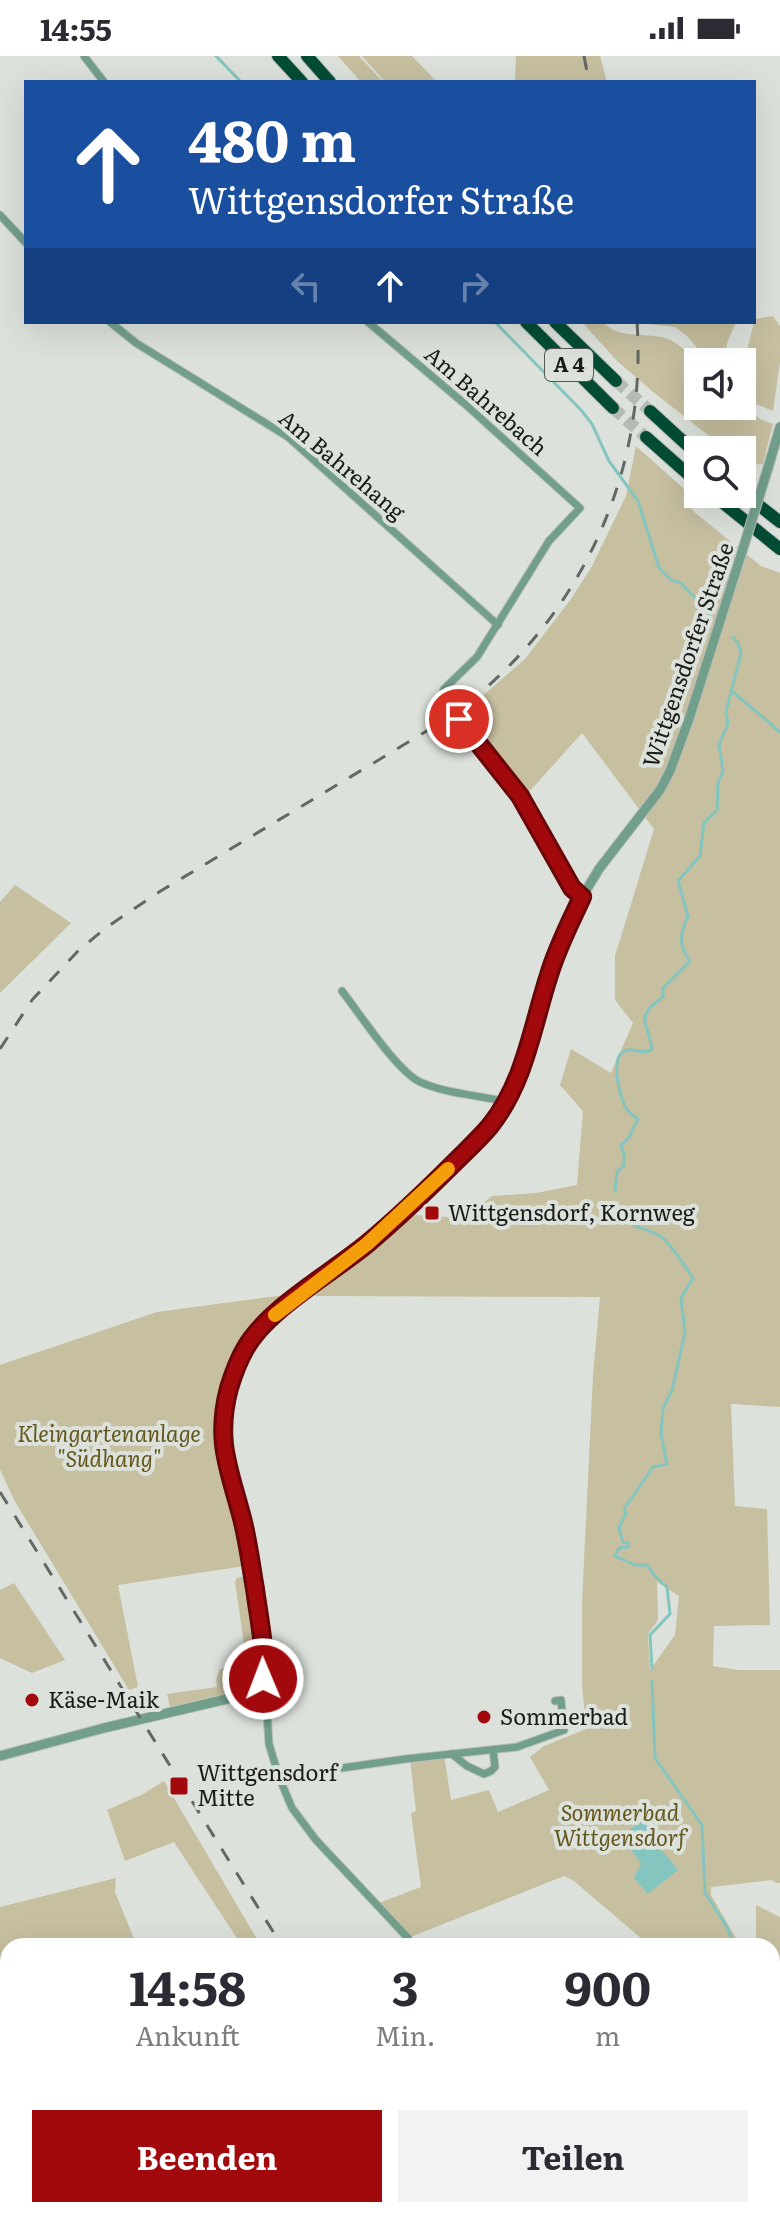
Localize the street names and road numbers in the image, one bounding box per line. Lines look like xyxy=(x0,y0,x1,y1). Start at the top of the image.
street label: Am Bahrebach xyxy=(418,337,556,463)
road number: A 4 xyxy=(545,349,593,381)
street label: Am Bahrehang xyxy=(272,401,414,527)
street label: Wittgensdorfer Straße xyxy=(633,538,741,771)

